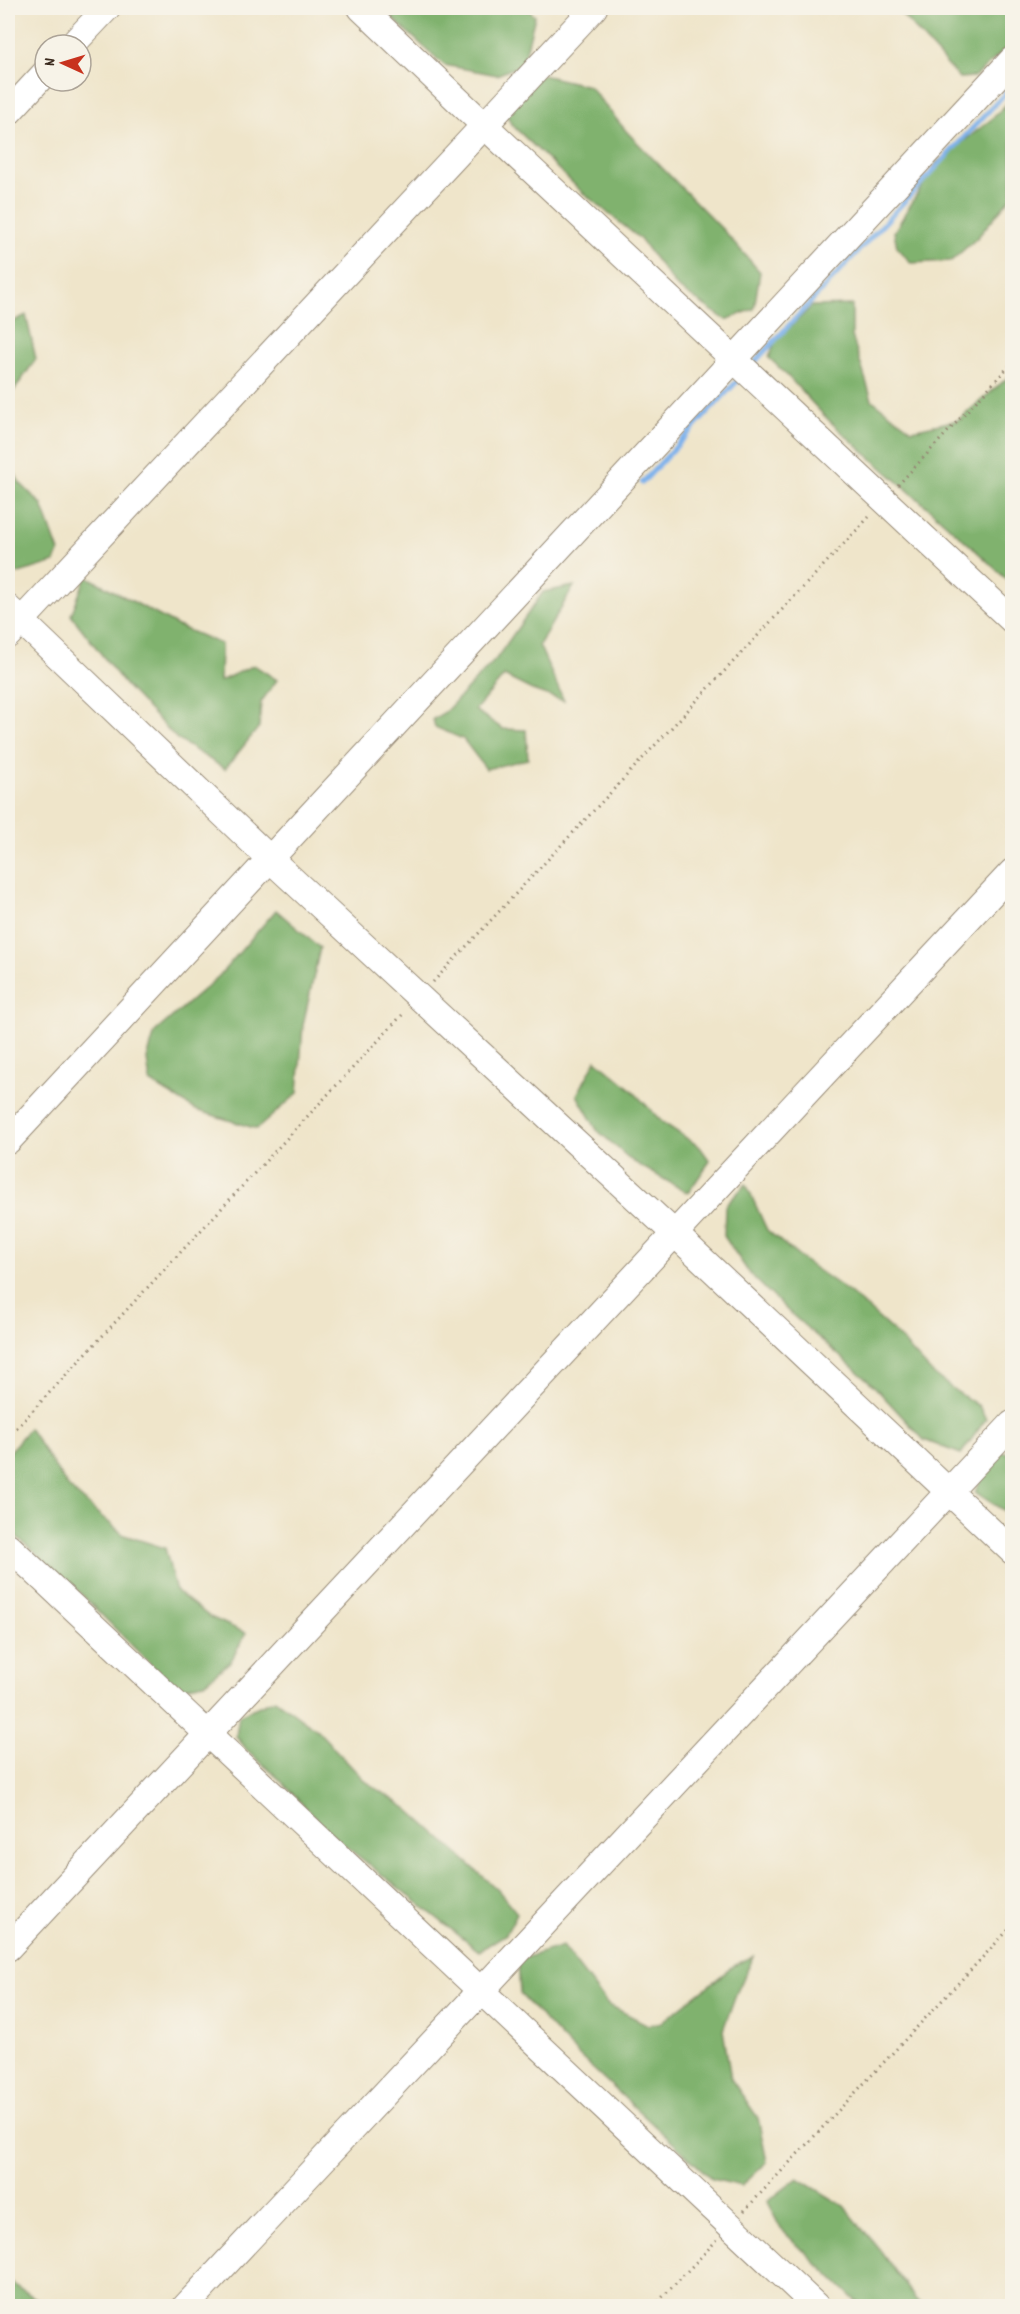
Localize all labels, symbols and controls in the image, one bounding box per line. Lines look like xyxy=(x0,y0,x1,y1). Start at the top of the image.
north arrow xyxy=(33,33,93,93)
text: N xyxy=(39,57,62,67)

